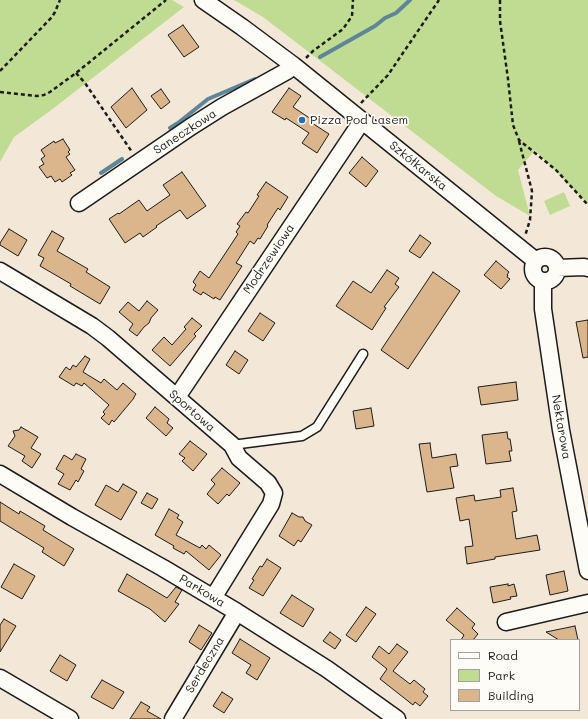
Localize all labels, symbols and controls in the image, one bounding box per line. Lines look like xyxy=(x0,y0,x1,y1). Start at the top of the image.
street label: Saneczkowa xyxy=(151,106,219,158)
place label: Pizza Pod Lasem xyxy=(310,113,408,127)
marker: Pizza Pod Lasem xyxy=(297,115,307,125)
street label: Szkółkarska xyxy=(386,138,450,194)
street label: Modrzewiowa xyxy=(240,221,298,297)
street label: Sportowa xyxy=(166,387,218,435)
street label: Nektarowa xyxy=(548,394,574,460)
street label: Parkowa xyxy=(176,572,228,610)
street label: Serdeczna xyxy=(183,634,227,696)
legend xyxy=(450,639,580,711)
text: Road xyxy=(488,647,518,663)
text: Park xyxy=(488,667,515,683)
text: Building xyxy=(488,687,534,703)

